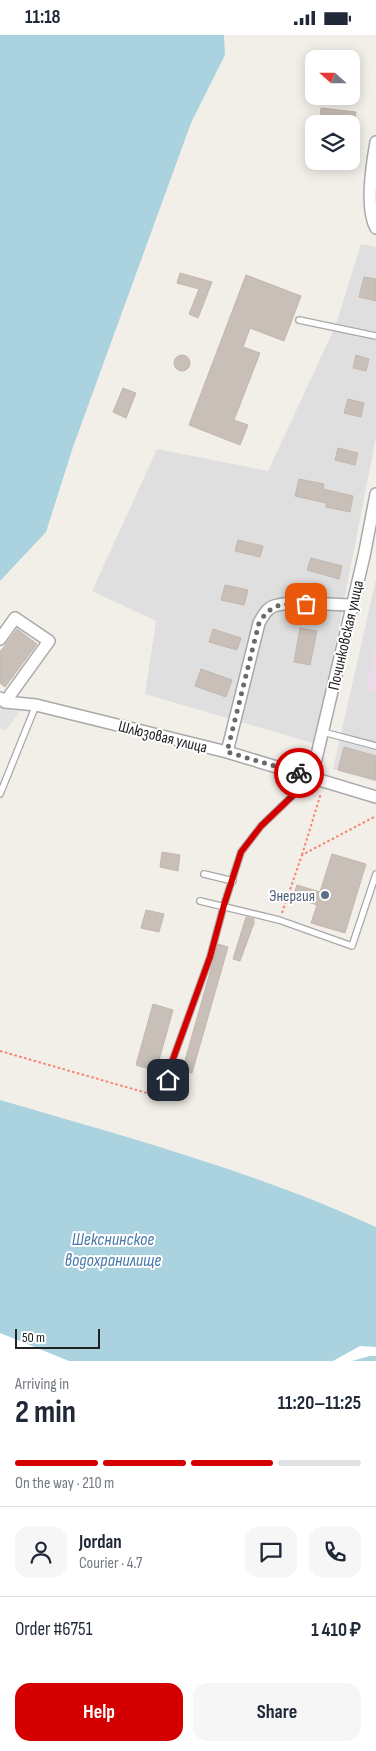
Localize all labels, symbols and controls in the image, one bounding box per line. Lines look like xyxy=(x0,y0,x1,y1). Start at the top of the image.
text: 11:18 xyxy=(25,6,61,29)
north arrow xyxy=(305,50,360,105)
map controls xyxy=(305,50,360,170)
button: layers xyxy=(305,115,360,170)
street label: Починковская улица xyxy=(325,578,368,692)
pin xyxy=(285,583,327,625)
icon: bag xyxy=(292,590,320,618)
street label: Шлюзовая улица xyxy=(116,717,209,758)
courier xyxy=(274,748,324,798)
icon: bike xyxy=(285,759,313,787)
place label: Энергия xyxy=(269,887,315,906)
marker: Энергия xyxy=(319,889,331,901)
pin xyxy=(147,1059,189,1101)
icon: home xyxy=(154,1066,182,1094)
water label: Шекснинское водохранилище xyxy=(65,1229,161,1271)
scale bar xyxy=(15,1326,100,1349)
text: 50 m xyxy=(22,1329,45,1346)
text: Arriving in xyxy=(15,1375,69,1394)
text: 11:20–11:25 xyxy=(278,1392,361,1415)
text: 2 min xyxy=(15,1393,76,1432)
text: On the way · 210 m xyxy=(15,1474,114,1493)
button: person xyxy=(15,1526,67,1578)
button: chat xyxy=(245,1526,297,1578)
button: phone xyxy=(309,1526,361,1578)
text: Jordan xyxy=(79,1531,122,1554)
text: Courier · 4.7 xyxy=(79,1554,142,1573)
text: Order #6751 xyxy=(15,1618,92,1641)
text: 1 410 ₽ xyxy=(311,1619,361,1642)
button: Help xyxy=(15,1683,183,1741)
button: Share xyxy=(193,1683,361,1741)

